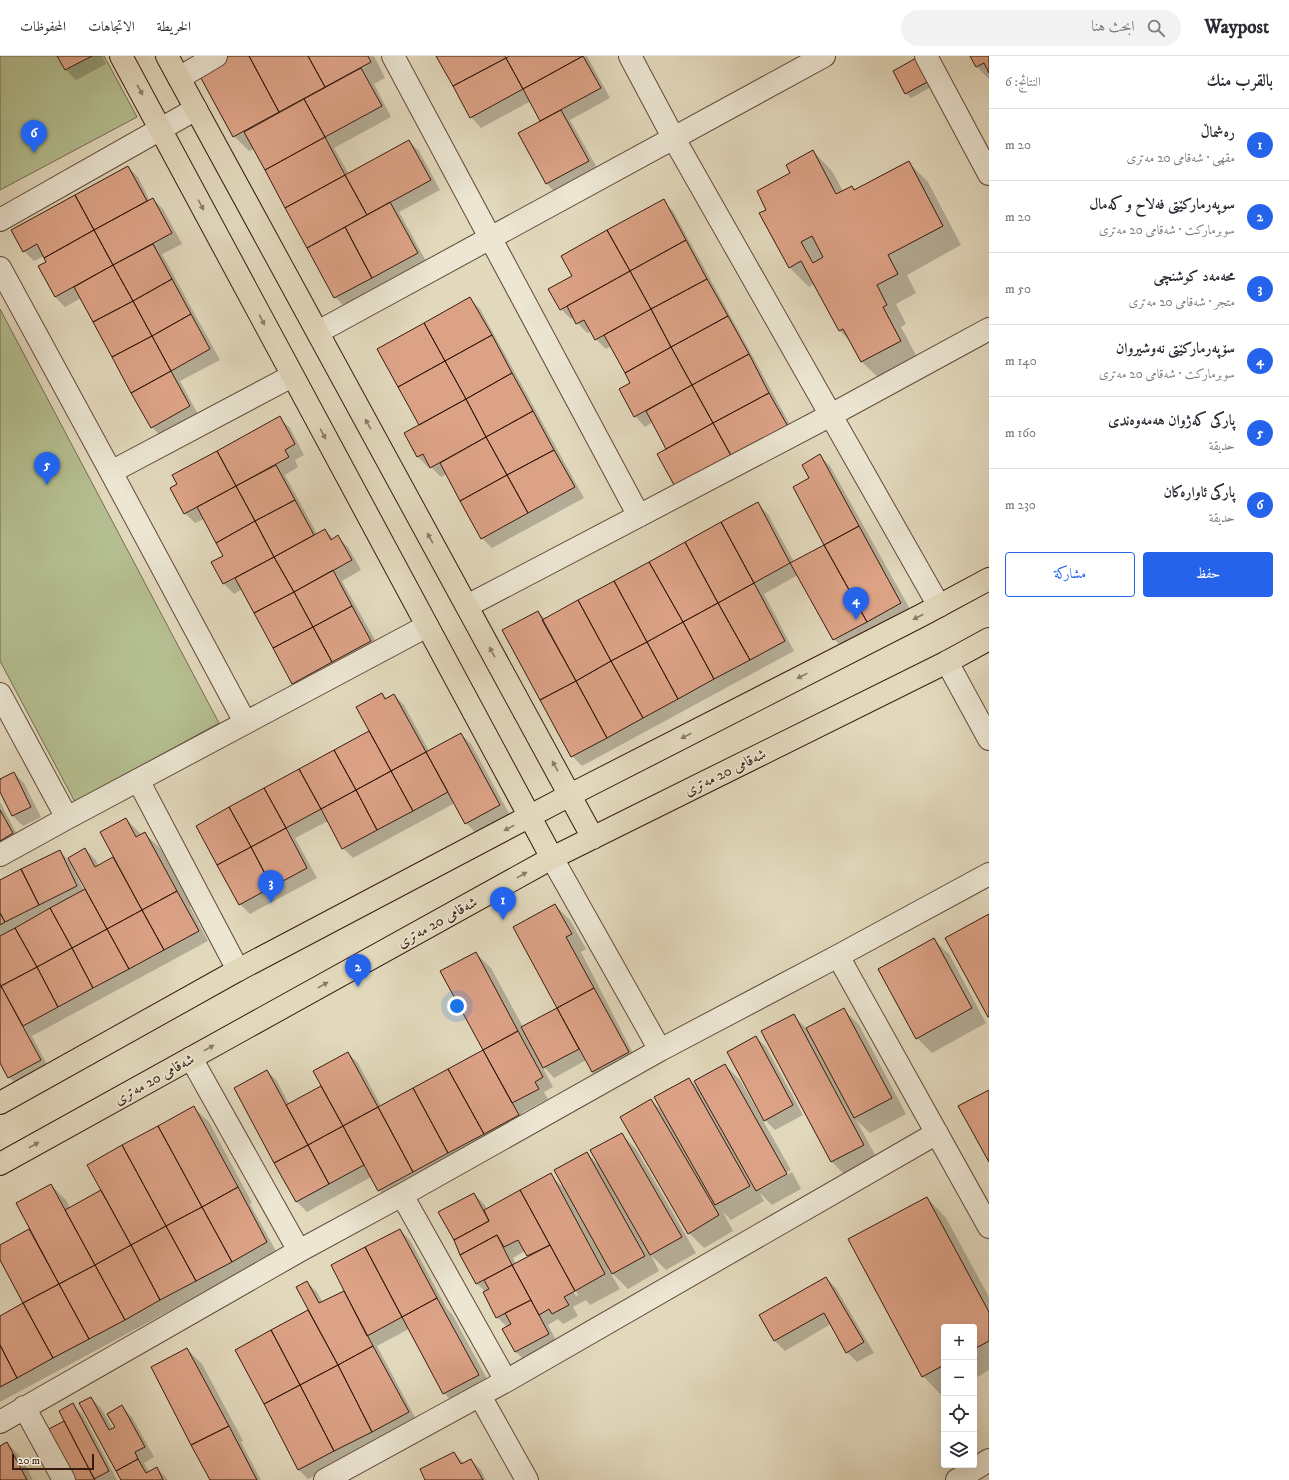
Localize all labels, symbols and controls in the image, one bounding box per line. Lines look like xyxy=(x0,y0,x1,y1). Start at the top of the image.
search box xyxy=(901,10,1181,46)
text: Waypost xyxy=(1205,16,1269,39)
text: ابحث هنا xyxy=(1091,17,1135,36)
icon: search xyxy=(1145,17,1167,39)
text: المحفوظات xyxy=(20,18,66,36)
text: الاتجاهات xyxy=(88,18,135,36)
text: الخريطة xyxy=(157,18,191,36)
text: بالقرب منك xyxy=(1207,70,1273,92)
text: النتائج: 6 xyxy=(1005,74,1041,90)
one-way arrow xyxy=(136,84,143,96)
pin: 6 xyxy=(21,120,47,153)
text: رەشماڵ xyxy=(1201,123,1235,142)
text: 20 m xyxy=(1005,137,1031,153)
text: 1 xyxy=(1258,137,1262,153)
text: مقهى · شەقامی 20 مەتری xyxy=(1127,150,1235,166)
text: سوپەرمارکێتی فەلاح و کەمال xyxy=(1089,195,1235,214)
one-way arrow xyxy=(198,199,204,211)
text: 20 m xyxy=(1005,209,1031,225)
text: 2 xyxy=(1257,209,1263,225)
text: سوبرماركت · شەقامی 20 مەتری xyxy=(1099,222,1235,238)
text: محەمەد کوشنچی xyxy=(1154,267,1235,286)
text: 50 m xyxy=(1005,281,1031,297)
text: 3 xyxy=(1258,281,1262,297)
text: متجر · شەقامی 20 مەتری xyxy=(1129,294,1235,310)
one-way arrow xyxy=(259,314,265,325)
text: سۆپەرمارکێتی نەوشیروان xyxy=(1116,339,1235,358)
text: 140 m xyxy=(1005,353,1037,369)
text: 4 xyxy=(1256,353,1264,369)
text: سوبرماركت · شەقامی 20 مەتری xyxy=(1099,366,1235,382)
text: پارکی کەژوان هەمەوەندی xyxy=(1108,411,1235,430)
one-way arrow xyxy=(364,418,371,430)
text: 160 m xyxy=(1005,425,1036,441)
text: 5 xyxy=(1257,425,1263,441)
one-way arrow xyxy=(320,428,327,440)
text: حديقة xyxy=(1209,438,1235,454)
pin: 5 xyxy=(34,452,60,485)
text: پارکی ئاوارەکان xyxy=(1163,483,1235,502)
text: 230 m xyxy=(1005,497,1036,513)
text: 6 xyxy=(1257,497,1263,513)
text: حديقة xyxy=(1209,510,1235,526)
one-way arrow xyxy=(426,532,433,544)
button: مشاركة xyxy=(1005,552,1135,597)
button: حفظ xyxy=(1143,552,1273,597)
pin: 4 xyxy=(843,587,869,620)
one-way arrow xyxy=(912,614,924,621)
one-way arrow xyxy=(489,647,495,658)
one-way arrow xyxy=(796,673,808,680)
one-way arrow xyxy=(680,732,692,739)
street label: شەقامی 20 مەتری xyxy=(681,744,769,800)
one-way arrow xyxy=(551,761,558,772)
one-way arrow xyxy=(503,824,515,831)
pin: 3 xyxy=(258,870,284,903)
one-way arrow xyxy=(516,871,528,878)
pin: 1 xyxy=(490,887,516,920)
street label: شەقامی 20 مەتری xyxy=(394,893,481,952)
pin: 2 xyxy=(345,954,371,987)
one-way arrow xyxy=(317,982,329,989)
your location xyxy=(447,996,467,1016)
one-way arrow xyxy=(203,1045,215,1052)
street label: شەقامی 20 مەتری xyxy=(111,1050,198,1109)
one-way arrow xyxy=(28,1142,40,1148)
map controls xyxy=(941,1324,977,1468)
button: + xyxy=(941,1324,977,1360)
button: − xyxy=(941,1360,977,1396)
button: locate xyxy=(941,1396,977,1432)
button: layers xyxy=(941,1432,977,1468)
scale bar xyxy=(12,1452,94,1471)
text: 20 m xyxy=(18,1454,40,1468)

